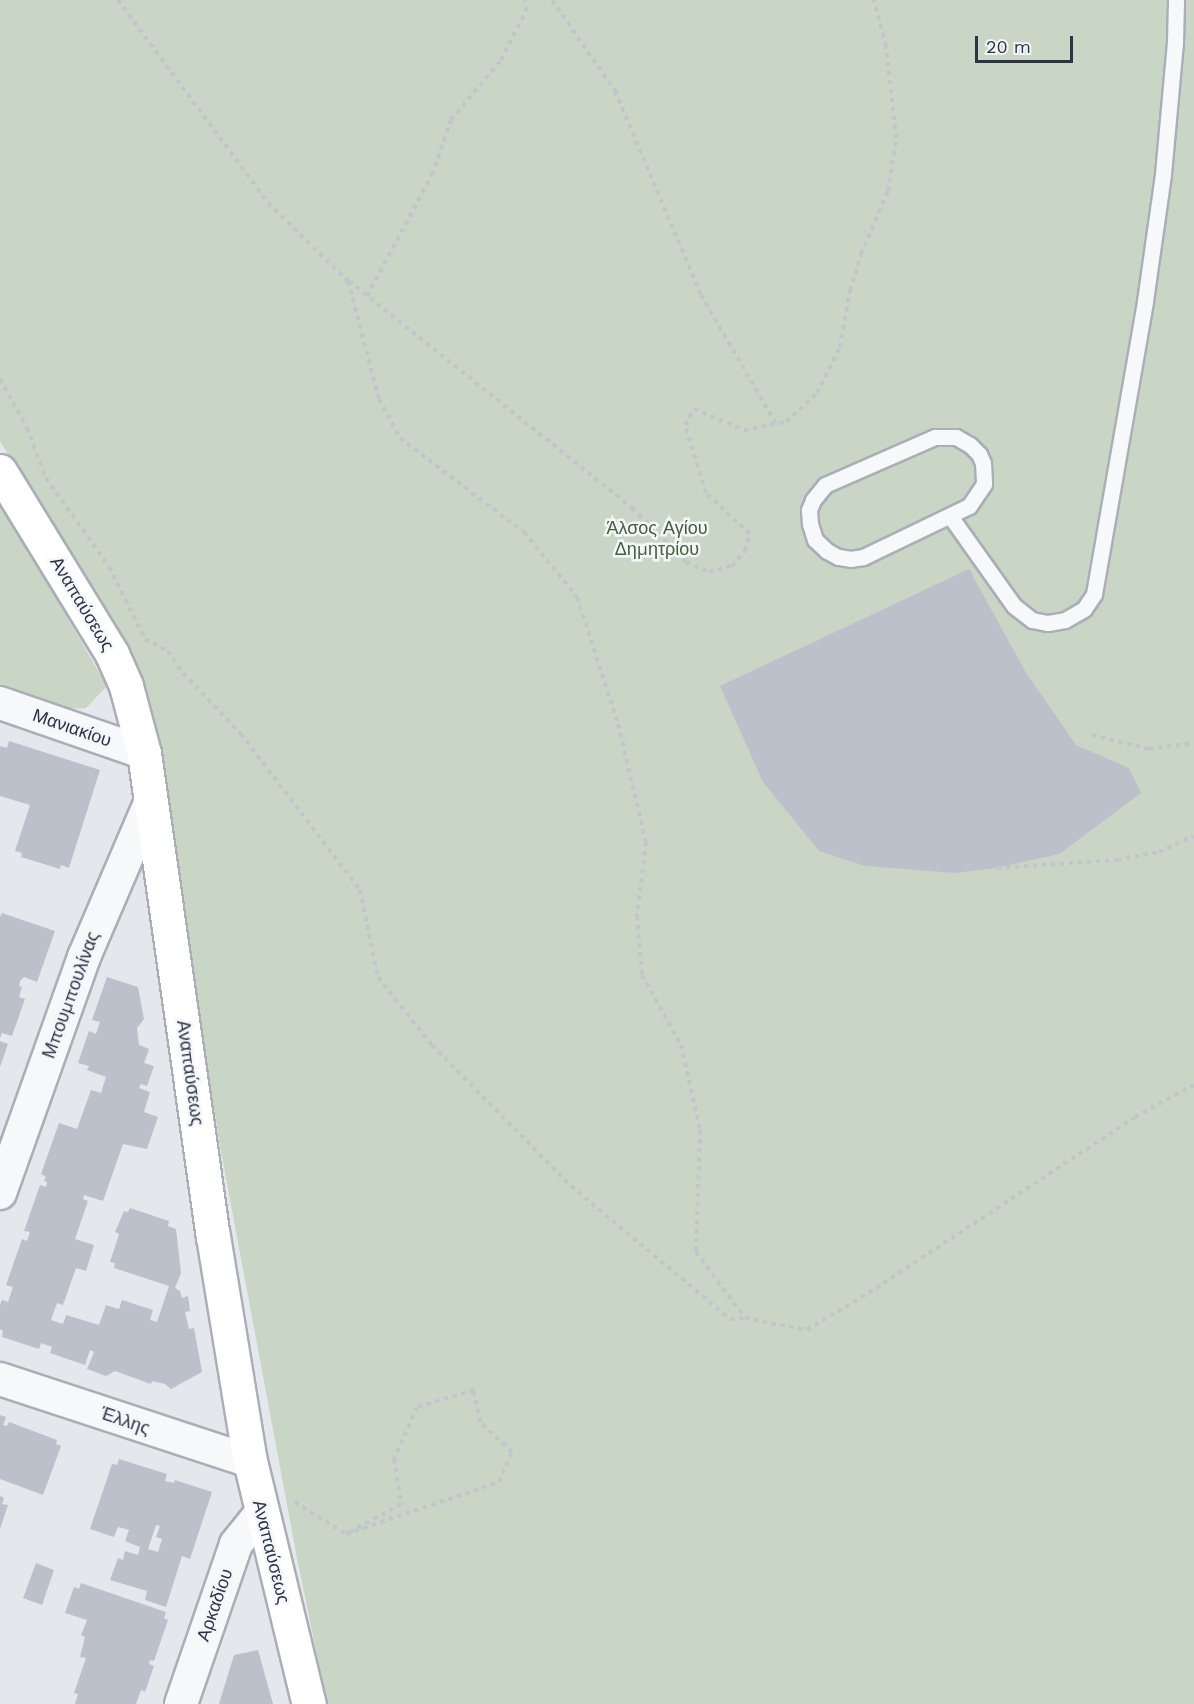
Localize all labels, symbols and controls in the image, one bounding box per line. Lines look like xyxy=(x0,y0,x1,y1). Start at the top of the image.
scale bar xyxy=(978,24,1076,62)
text: 20 m xyxy=(986,36,1031,57)
park label: Άλσος Αγίου Δημητρίου xyxy=(606,518,708,560)
street label: Αναπαύσεως xyxy=(45,553,119,655)
street label: Μανιακίου xyxy=(30,704,114,752)
street label: Μπουμπουλίνας xyxy=(38,929,104,1061)
street label: Αναπαύσεως xyxy=(172,1019,208,1127)
street label: Έλλης xyxy=(97,1403,153,1439)
street label: Αναπαύσεως xyxy=(248,1498,294,1606)
street label: Αρκαδίου xyxy=(193,1566,237,1644)

